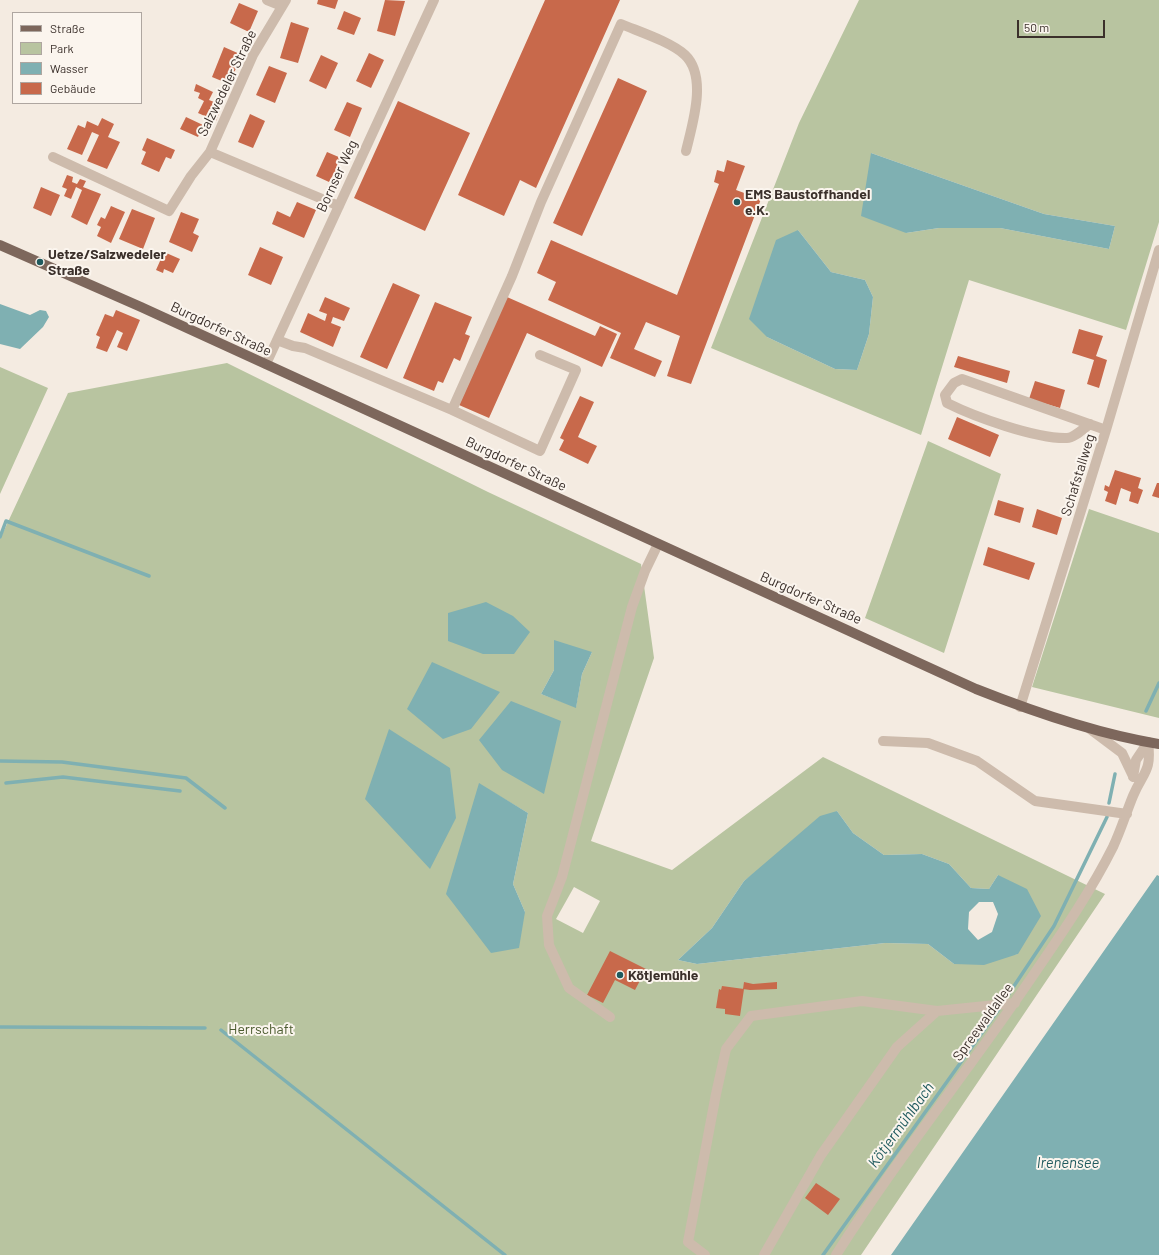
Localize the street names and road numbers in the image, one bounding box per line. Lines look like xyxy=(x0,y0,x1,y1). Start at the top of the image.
street label: Salzwedeler Straße xyxy=(194,27,260,139)
street label: Bornser Weg xyxy=(313,137,361,215)
street label: Burgdorfer Straße xyxy=(168,298,274,360)
street label: Schafstallweg xyxy=(1058,432,1098,518)
street label: Burgdorfer Straße xyxy=(463,433,569,495)
street label: Burgdorfer Straße xyxy=(758,568,864,628)
street label: Spreewaldallee xyxy=(949,980,1017,1064)

